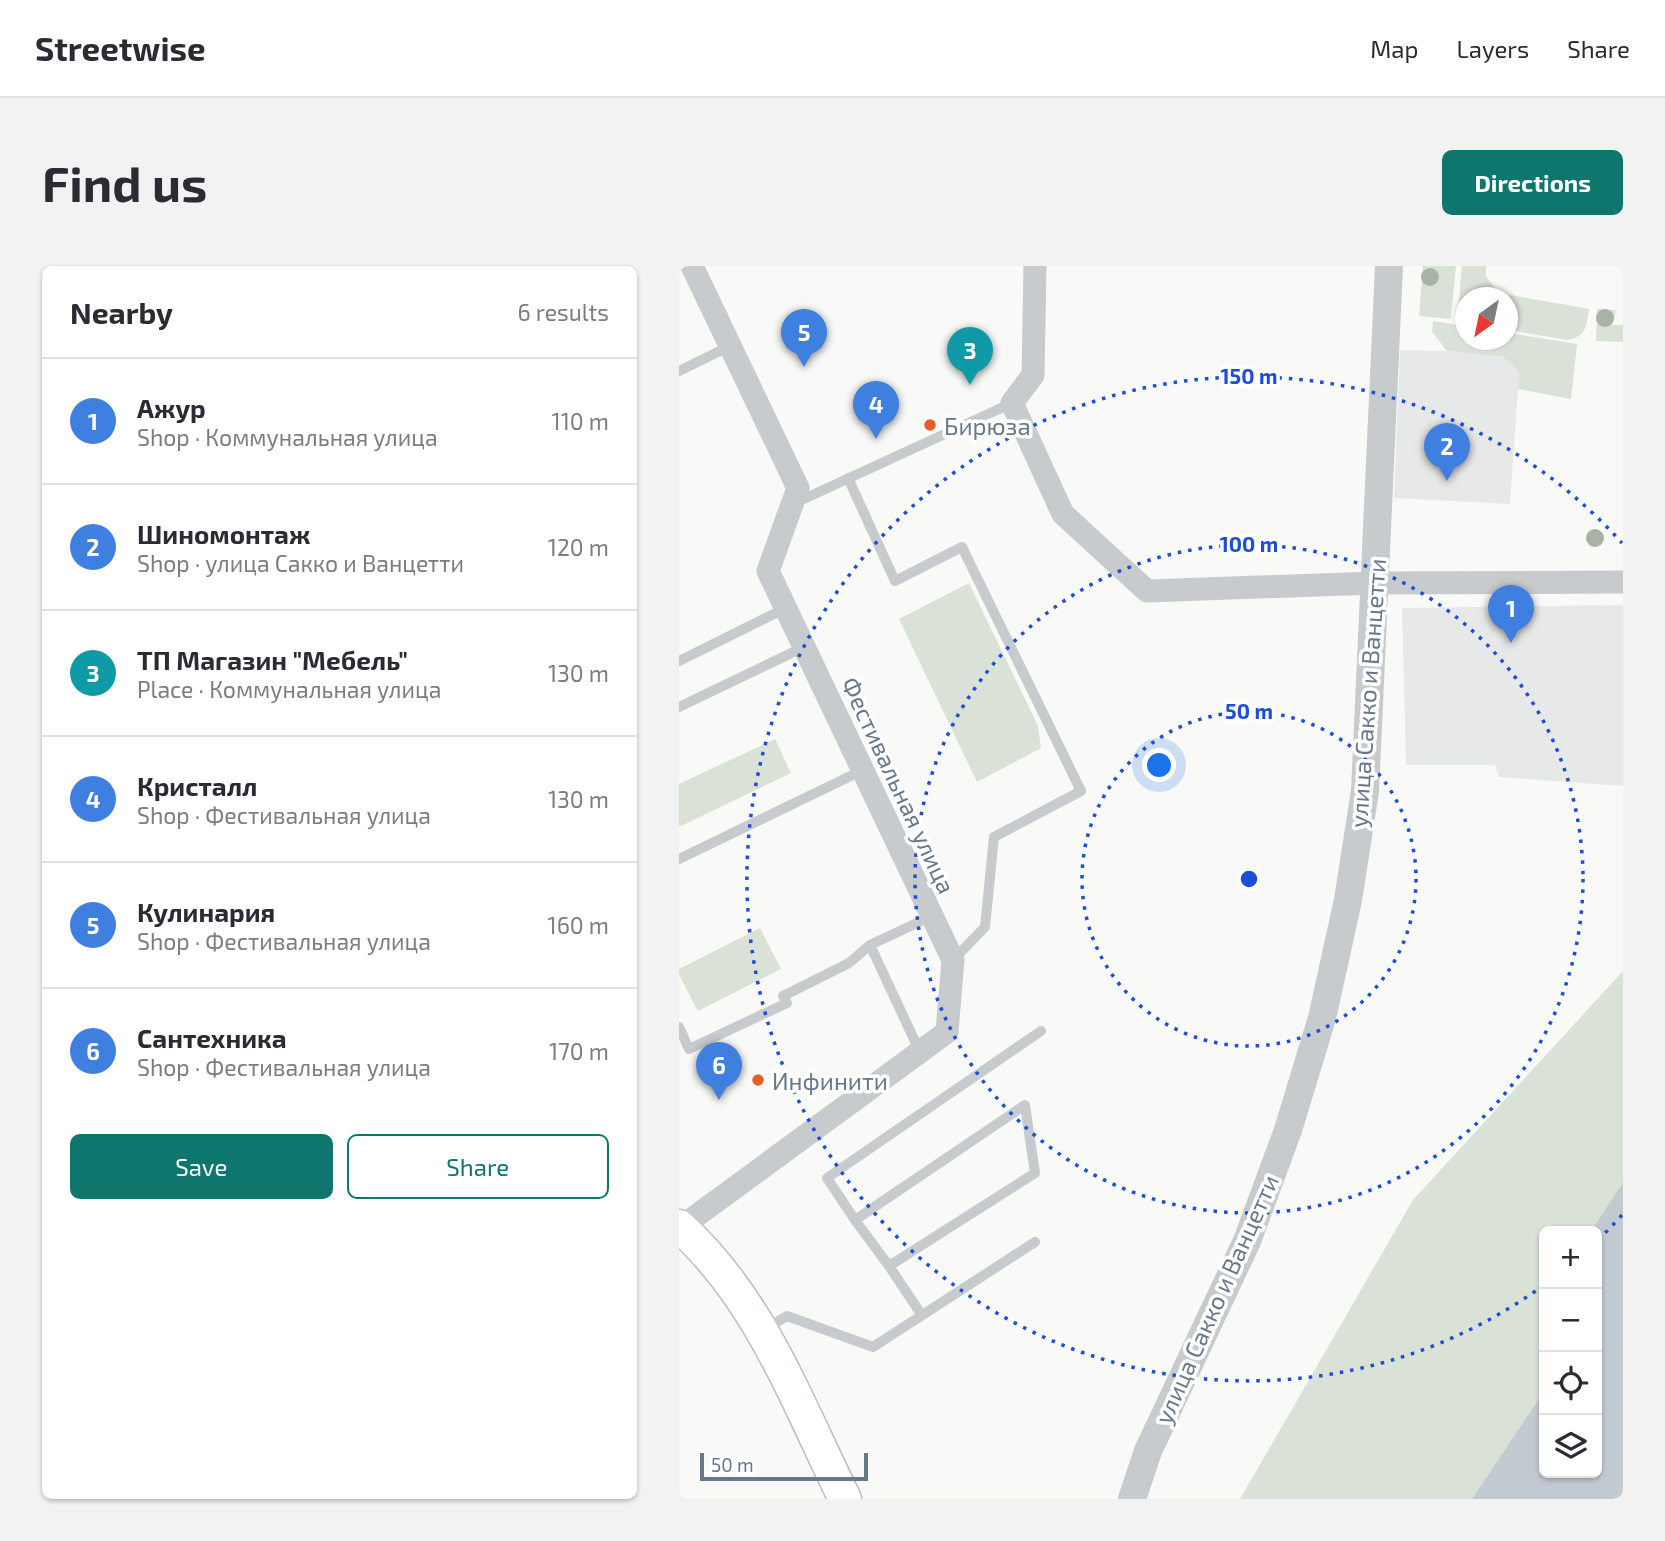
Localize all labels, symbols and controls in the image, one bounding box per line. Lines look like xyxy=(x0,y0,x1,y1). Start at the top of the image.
text: Streetwise xyxy=(35,28,206,68)
text: Map xyxy=(1370,34,1418,63)
text: Layers xyxy=(1456,34,1529,63)
text: Share xyxy=(1567,34,1630,63)
button: Directions xyxy=(1442,150,1623,215)
text: Find us xyxy=(42,153,207,212)
north arrow xyxy=(1455,287,1518,350)
text: Nearby xyxy=(70,294,173,330)
text: 6 results xyxy=(518,298,609,326)
pin: 5 xyxy=(781,309,827,367)
pin: 3 xyxy=(947,327,993,385)
text: 150 m xyxy=(1221,363,1277,388)
pin: 4 xyxy=(853,381,899,439)
text: Ажур xyxy=(137,392,206,423)
text: 1 xyxy=(88,407,98,435)
text: 110 m xyxy=(552,407,609,435)
place label: Бирюза xyxy=(944,411,1031,440)
marker: Бирюза xyxy=(922,417,938,433)
text: Shop · Коммунальная улица xyxy=(137,423,438,451)
pin: 2 xyxy=(1424,423,1470,481)
text: Шиномонтаж xyxy=(137,518,310,549)
text: 100 m xyxy=(1220,531,1278,556)
text: 2 xyxy=(86,533,100,561)
text: 120 m xyxy=(548,533,609,561)
text: Shop · улица Сакко и Ванцетти xyxy=(137,549,464,577)
street label: улица Сакко и Ванцетти xyxy=(1343,557,1392,829)
pin: 1 xyxy=(1488,585,1534,643)
text: ТП Магазин "Мебель" xyxy=(137,644,408,675)
text: 3 xyxy=(86,659,100,687)
text: 130 m xyxy=(548,659,609,687)
street label: Фестивальная улица xyxy=(835,672,962,898)
text: Place · Коммунальная улица xyxy=(137,675,441,703)
text: 50 m xyxy=(1225,698,1273,723)
your location xyxy=(1142,748,1176,782)
text: Кристалл xyxy=(137,770,258,801)
text: 4 xyxy=(86,785,100,813)
text: 130 m xyxy=(548,785,609,813)
text: Shop · Фестивальная улица xyxy=(137,801,431,829)
centre of rings xyxy=(1237,867,1261,891)
text: Кулинария xyxy=(137,896,275,927)
text: 5 xyxy=(87,911,99,939)
text: 160 m xyxy=(548,911,609,939)
text: Shop · Фестивальная улица xyxy=(137,927,431,955)
text: Сантехника xyxy=(137,1022,287,1053)
text: 6 xyxy=(86,1037,100,1065)
text: 170 m xyxy=(549,1037,609,1065)
pin: 6 xyxy=(696,1042,742,1100)
text: Shop · Фестивальная улица xyxy=(137,1053,431,1081)
place label: Инфинити xyxy=(772,1066,888,1095)
marker: Инфинити xyxy=(750,1072,766,1088)
button: Save xyxy=(70,1134,333,1199)
button: Share xyxy=(347,1134,609,1199)
street label: улица Сакко и Ванцетти xyxy=(1148,1170,1285,1429)
map controls xyxy=(1539,1226,1602,1478)
button: + xyxy=(1539,1226,1602,1289)
button: − xyxy=(1539,1289,1602,1352)
button: locate xyxy=(1539,1352,1602,1415)
button: layers xyxy=(1539,1415,1602,1478)
scale bar xyxy=(700,1450,868,1482)
text: 50 m xyxy=(711,1453,754,1476)

